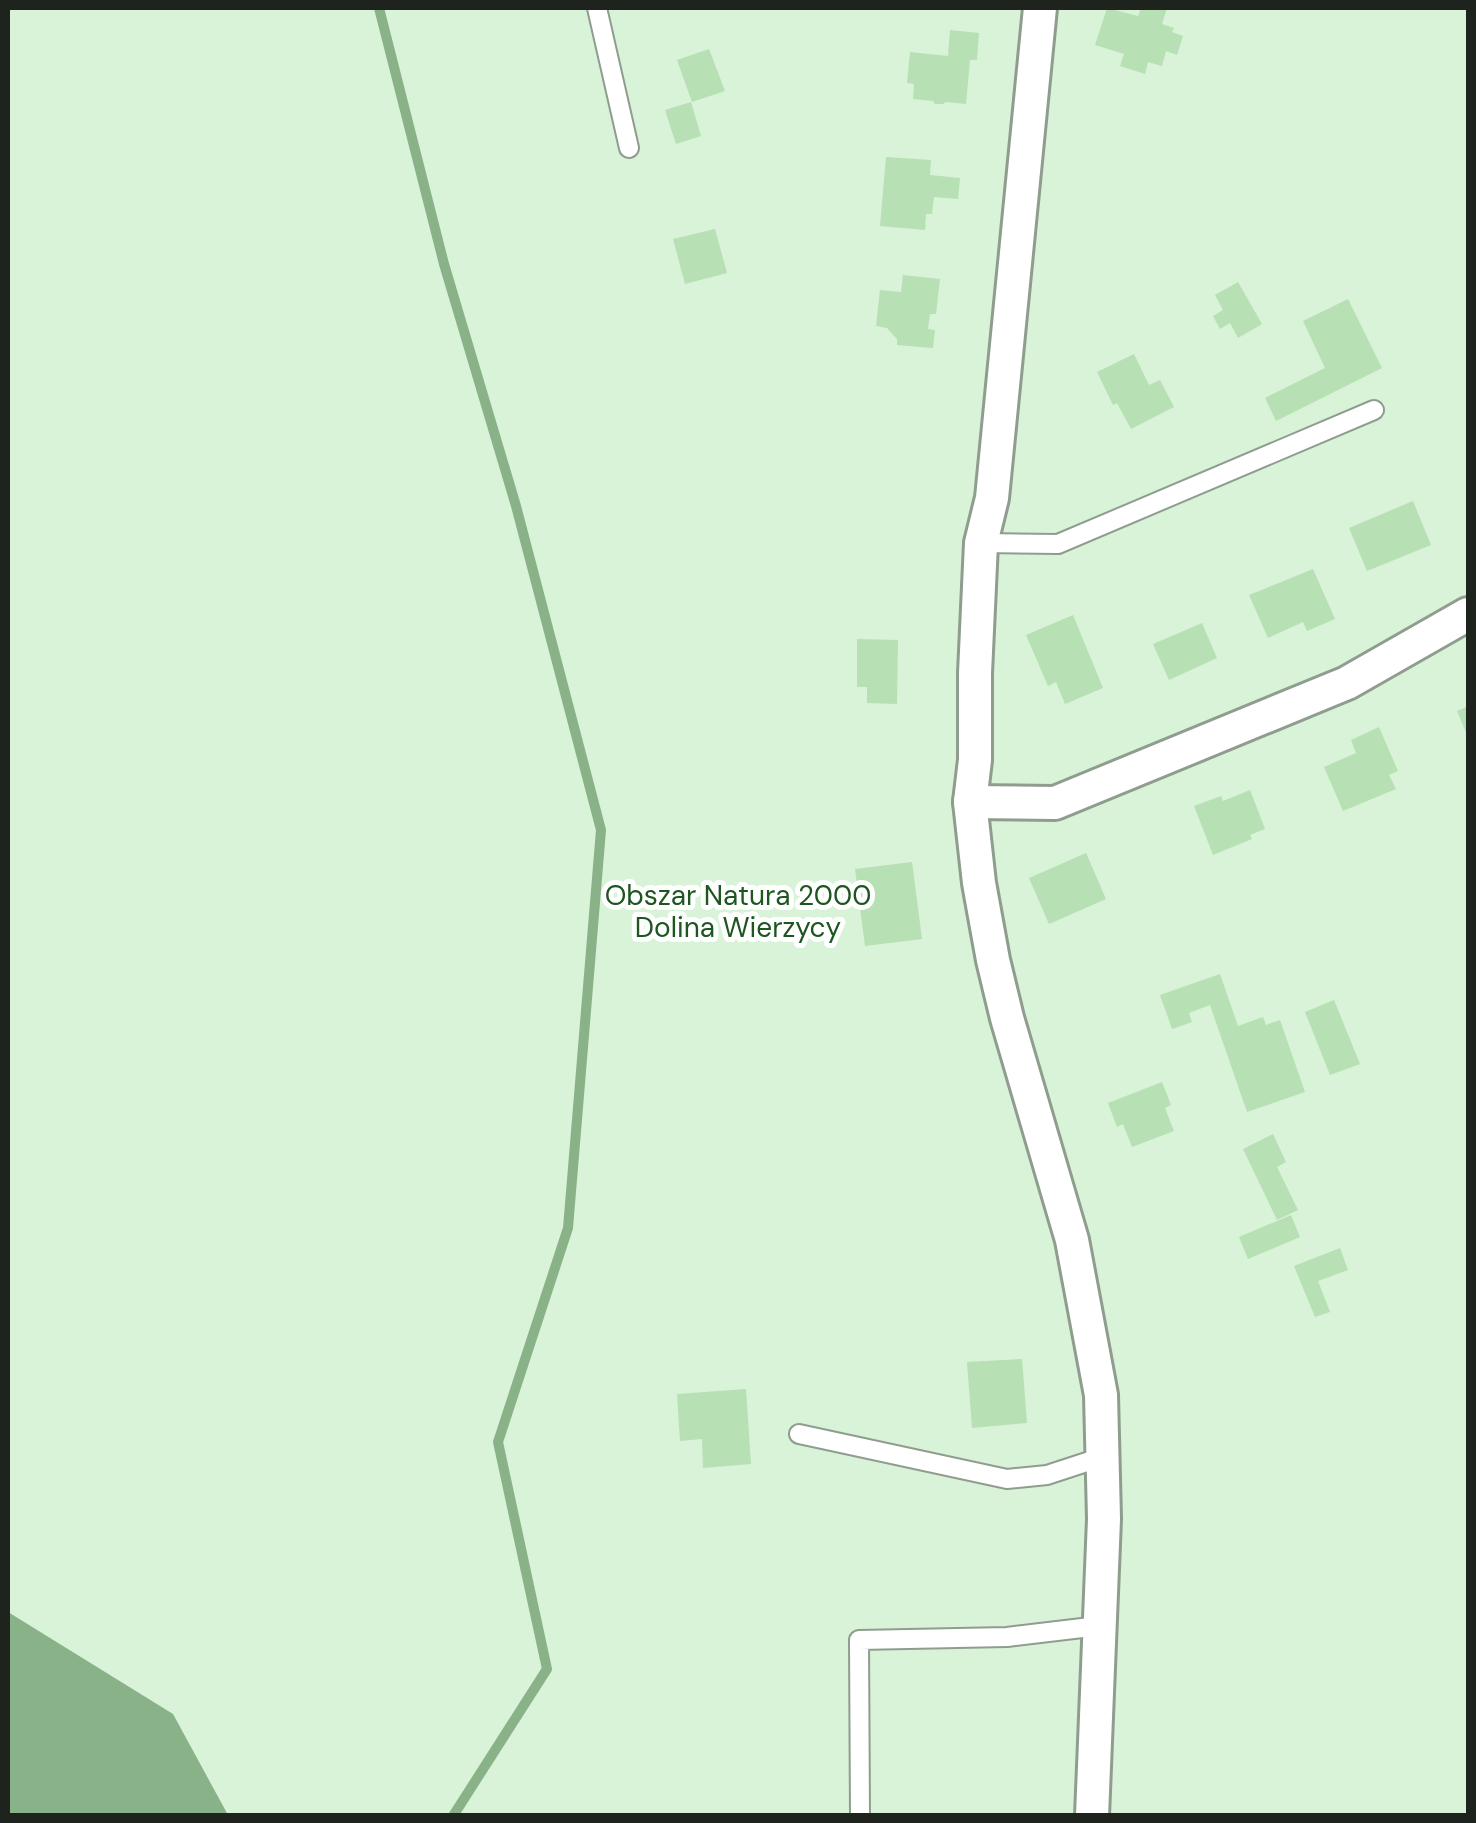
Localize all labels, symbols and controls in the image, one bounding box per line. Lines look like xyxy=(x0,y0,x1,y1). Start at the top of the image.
park label: Obszar Natura 2000 Dolina Wierzycy xyxy=(605,877,871,946)

